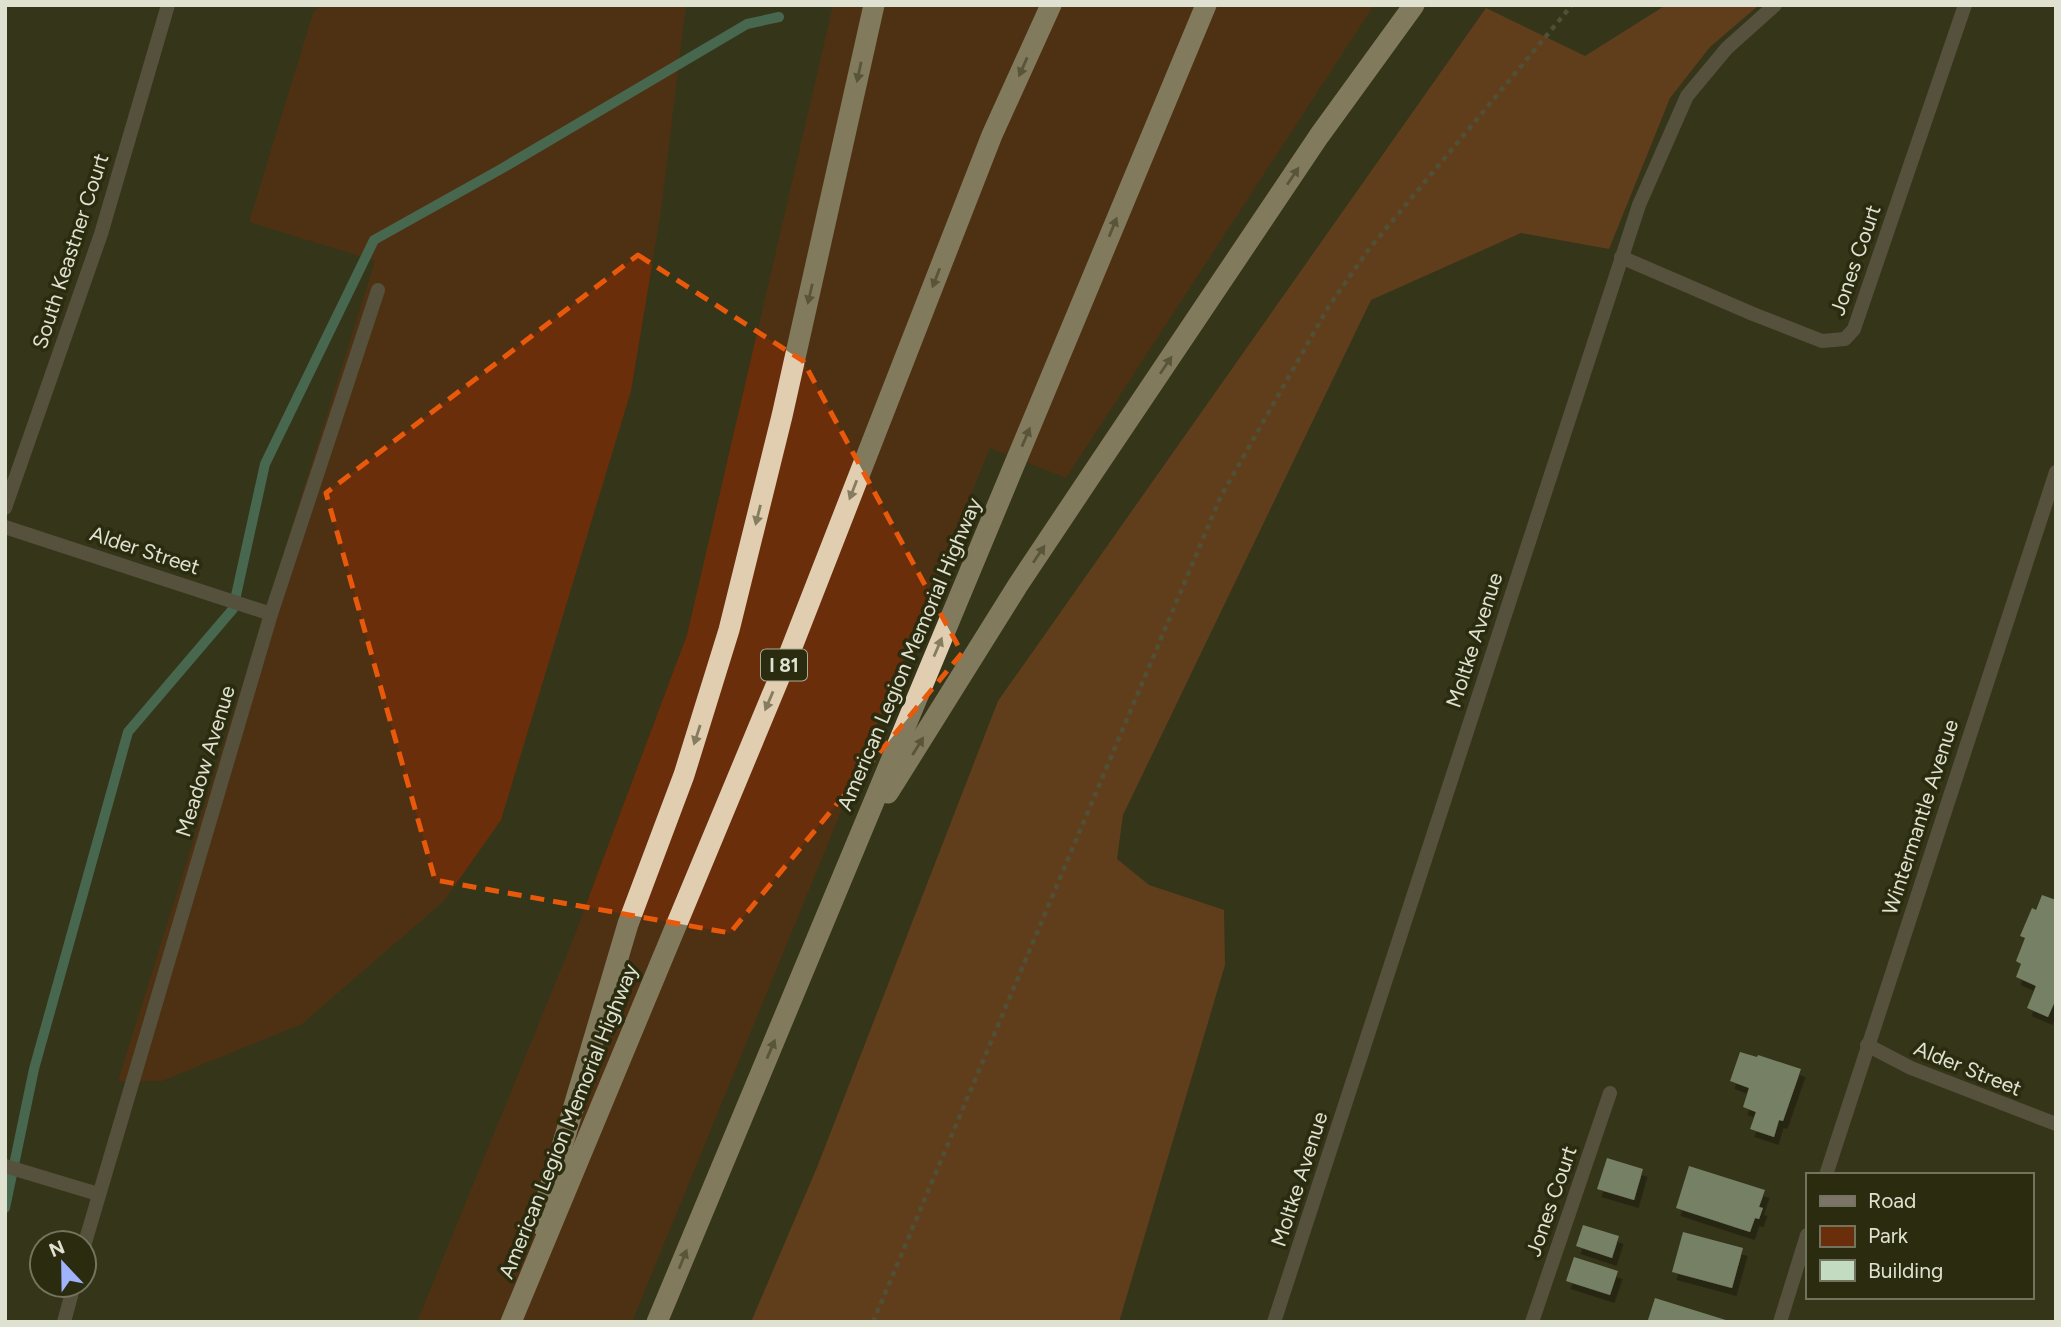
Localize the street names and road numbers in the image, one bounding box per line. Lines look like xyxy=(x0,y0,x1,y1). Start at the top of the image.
street label: South Keastner Court xyxy=(27,150,113,352)
street label: Jones Court xyxy=(1824,201,1886,319)
street label: American Legion Memorial Highway xyxy=(832,494,986,814)
street label: Alder Street xyxy=(87,521,203,579)
street label: Moltke Avenue xyxy=(1440,569,1508,711)
road number: I 81 xyxy=(761,650,807,680)
street label: Meadow Avenue xyxy=(170,682,240,840)
street label: Wintermantle Avenue xyxy=(1877,716,1963,918)
street label: American Legion Memorial Highway xyxy=(493,960,643,1282)
street label: Alder Street xyxy=(1911,1035,2025,1101)
street label: Moltke Avenue xyxy=(1265,1108,1333,1250)
street label: Jones Court xyxy=(1520,1142,1582,1260)

